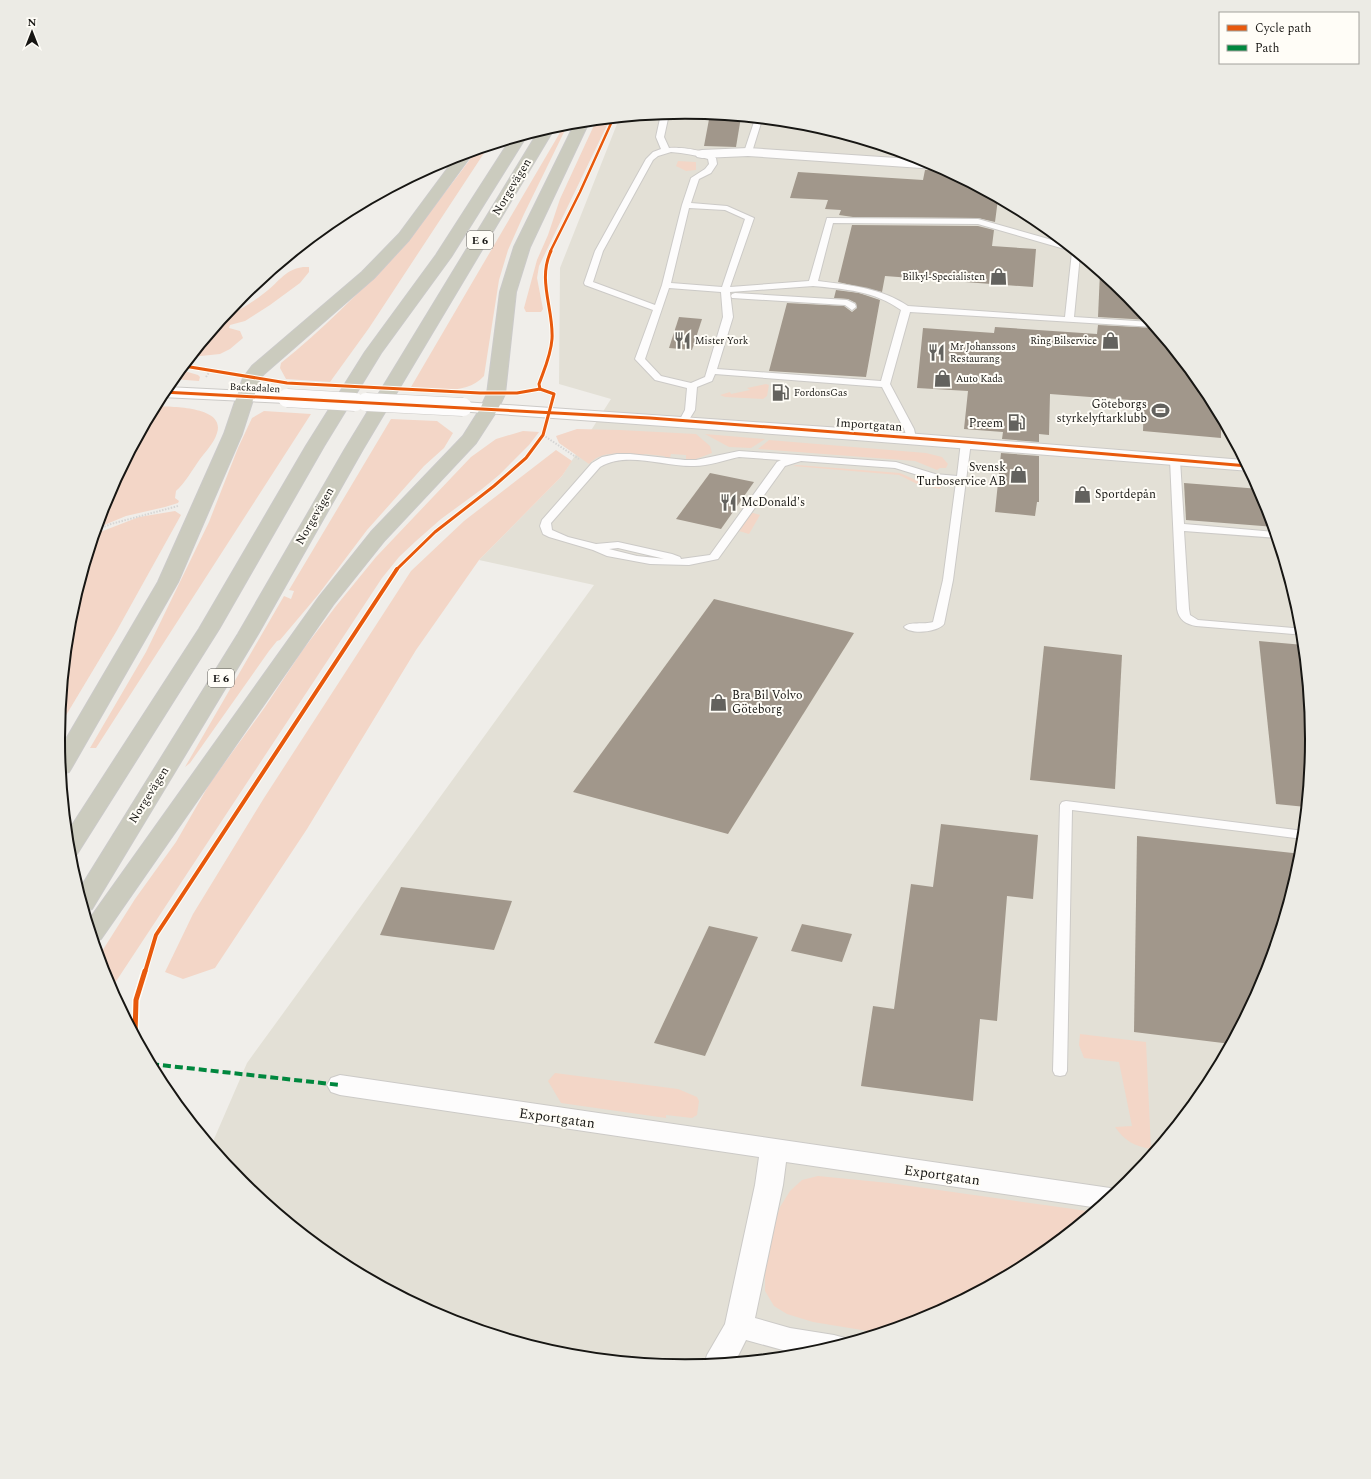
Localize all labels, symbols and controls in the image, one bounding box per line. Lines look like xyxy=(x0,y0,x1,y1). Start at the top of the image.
north arrow xyxy=(12,12,52,52)
legend xyxy=(1219,12,1359,64)
text: N xyxy=(28,14,37,31)
text: Cycle path xyxy=(1255,19,1312,38)
text: Path xyxy=(1255,39,1280,58)
street label: Norgevägen xyxy=(487,155,537,219)
road number: E 6 xyxy=(467,231,493,249)
shop icon: Bilkyl-Specialisten xyxy=(988,267,1008,287)
place label: Bilkyl-Specialisten xyxy=(902,269,985,285)
restaurant icon: Mister York xyxy=(672,331,692,351)
shop icon: Ring Bilservice xyxy=(1100,331,1120,351)
place label: Mister York xyxy=(695,333,749,349)
place label: Ring Bilservice xyxy=(1030,333,1097,349)
place label: Mr Johanssons Restaurang xyxy=(950,339,1016,367)
restaurant icon: Mr Johanssons Restaurang xyxy=(927,343,947,363)
shop icon: Auto Kada xyxy=(933,369,953,389)
place label: Auto Kada xyxy=(956,371,1003,387)
street label: Backadalen xyxy=(229,379,281,397)
fuel station icon: FordonsGas xyxy=(771,383,791,403)
place label: FordonsGas xyxy=(794,385,847,401)
place label: Göteborgs styrkelyftarklubb xyxy=(1056,395,1147,428)
sports icon: Göteborgs styrkelyftarklubb xyxy=(1150,401,1170,421)
street label: Importgatan xyxy=(835,413,903,437)
fuel station icon: Preem xyxy=(1006,413,1026,433)
place label: Preem xyxy=(969,414,1003,433)
place label: Svensk Turboservice AB xyxy=(917,458,1006,491)
shop icon: Svensk Turboservice AB xyxy=(1009,464,1029,484)
street label: Norgevägen xyxy=(291,484,339,548)
shop icon: Sportdepån xyxy=(1072,484,1092,504)
place label: Sportdepån xyxy=(1095,485,1156,504)
restaurant icon: McDonald's xyxy=(718,492,738,512)
place label: McDonald's xyxy=(741,493,805,512)
road number: E 6 xyxy=(208,669,234,687)
place label: Bra Bil Volvo Göteborg xyxy=(732,686,802,719)
shop icon: Bra Bil Volvo Göteborg xyxy=(709,692,729,712)
street label: Norgevägen xyxy=(124,763,174,827)
street label: Exportgatan xyxy=(518,1102,596,1134)
street label: Exportgatan xyxy=(903,1159,981,1191)

